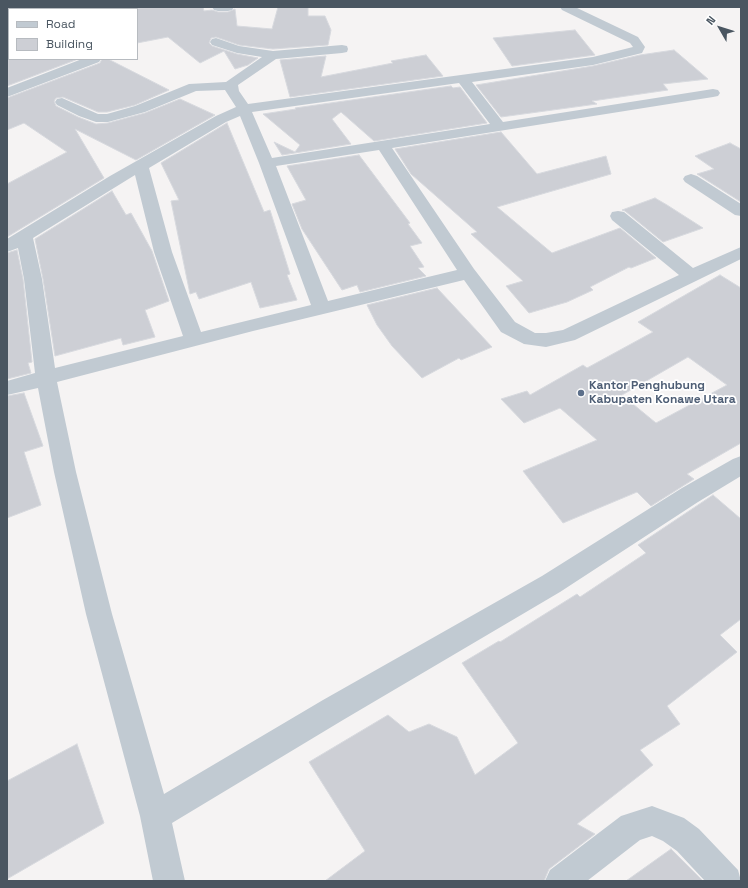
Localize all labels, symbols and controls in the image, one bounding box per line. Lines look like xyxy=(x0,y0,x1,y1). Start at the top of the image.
legend xyxy=(8,8,138,60)
north arrow xyxy=(700,8,740,48)
text: N xyxy=(703,13,718,28)
text: Road xyxy=(46,16,75,32)
text: Building xyxy=(46,36,93,52)
place label: Kantor Penghubung Kabupaten Konawe Utara xyxy=(589,379,736,407)
marker: Kantor Penghubung Kabupaten Konawe Utara xyxy=(576,388,586,398)

